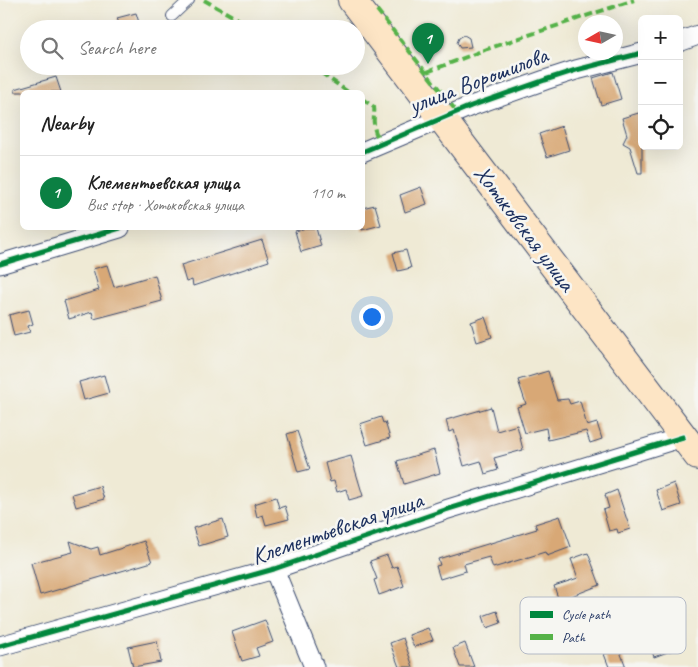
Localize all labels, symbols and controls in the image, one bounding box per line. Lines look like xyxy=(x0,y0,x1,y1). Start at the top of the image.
north arrow xyxy=(578,15,623,60)
map controls xyxy=(638,15,683,150)
button: + xyxy=(638,15,683,60)
search box xyxy=(20,20,365,75)
pin: 1 xyxy=(412,23,444,64)
icon: search xyxy=(38,34,66,62)
text: Search here xyxy=(78,36,155,60)
street label: улица Ворошилова xyxy=(402,39,553,121)
button: − xyxy=(638,60,683,105)
button: locate xyxy=(638,105,683,150)
text: Nearby xyxy=(40,110,93,136)
street label: Хотьковская улица xyxy=(468,159,583,298)
text: Клементьевская улица xyxy=(87,171,240,195)
text: 1 xyxy=(52,183,60,203)
text: 110 m xyxy=(311,183,345,203)
text: Bus stop · Хотьковская улица xyxy=(87,195,244,215)
your location xyxy=(359,304,385,330)
street label: Клементьевская улица xyxy=(247,484,428,571)
legend xyxy=(520,597,686,654)
text: Cycle path xyxy=(562,606,611,623)
text: Path xyxy=(562,629,586,646)

